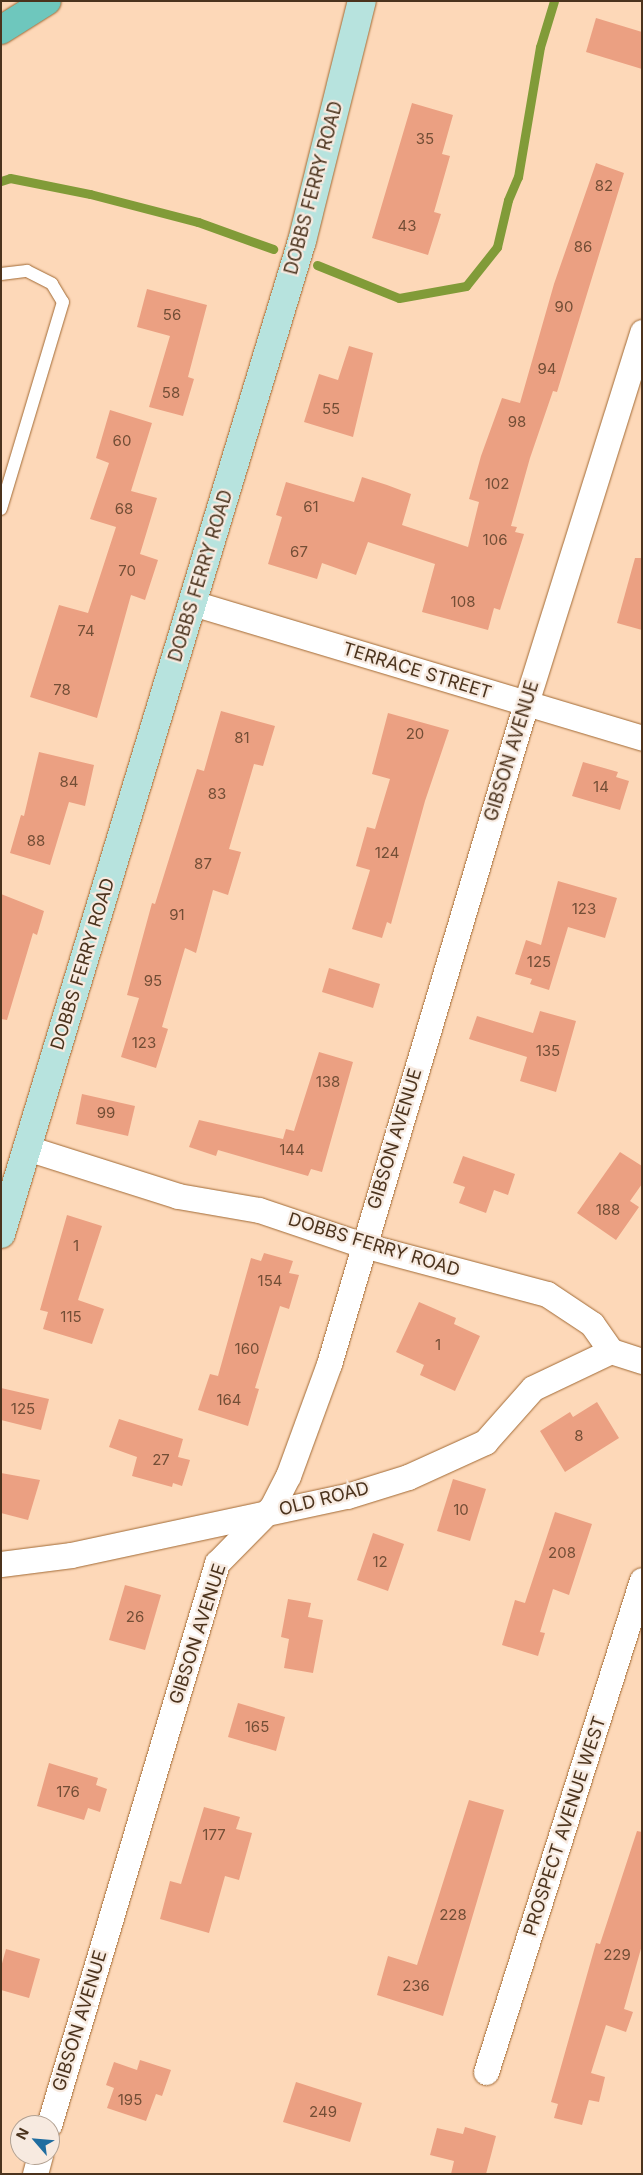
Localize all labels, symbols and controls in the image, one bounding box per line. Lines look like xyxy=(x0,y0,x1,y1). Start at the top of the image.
street label: DOBBS FERRY ROAD xyxy=(280,99,348,277)
house number: 35 xyxy=(416,130,434,148)
house number: 82 xyxy=(595,177,613,195)
house number: 43 xyxy=(398,217,416,235)
house number: 86 xyxy=(574,238,592,256)
house number: 90 xyxy=(555,298,573,316)
house number: 56 xyxy=(163,306,181,324)
house number: 94 xyxy=(538,360,556,378)
house number: 58 xyxy=(162,384,180,402)
house number: 55 xyxy=(322,400,340,418)
house number: 98 xyxy=(508,413,526,431)
house number: 60 xyxy=(113,432,131,450)
house number: 102 xyxy=(485,475,509,493)
street label: DOBBS FERRY ROAD xyxy=(165,487,237,665)
house number: 61 xyxy=(303,498,319,516)
house number: 68 xyxy=(115,500,133,518)
house number: 106 xyxy=(483,531,507,549)
house number: 67 xyxy=(290,543,308,561)
house number: 70 xyxy=(118,562,136,580)
house number: 108 xyxy=(451,593,475,611)
house number: 74 xyxy=(77,622,95,640)
street label: TERRACE STREET xyxy=(340,638,494,704)
street label: GIBSON AVENUE xyxy=(480,678,544,824)
house number: 78 xyxy=(53,681,71,699)
house number: 20 xyxy=(406,725,424,743)
house number: 81 xyxy=(234,729,250,747)
house number: 84 xyxy=(60,773,78,791)
house number: 14 xyxy=(593,778,609,796)
house number: 83 xyxy=(208,785,226,803)
house number: 88 xyxy=(27,832,45,850)
house number: 124 xyxy=(375,844,399,862)
house number: 87 xyxy=(194,855,212,873)
street label: DOBBS FERRY ROAD xyxy=(47,875,119,1053)
house number: 123 xyxy=(572,900,596,918)
house number: 91 xyxy=(169,906,185,924)
house number: 125 xyxy=(527,953,551,971)
house number: 95 xyxy=(144,972,162,990)
house number: 123 xyxy=(132,1034,156,1052)
house number: 135 xyxy=(536,1042,560,1060)
street label: GIBSON AVENUE xyxy=(363,1066,427,1212)
house number: 138 xyxy=(316,1073,340,1091)
house number: 99 xyxy=(97,1104,115,1122)
house number: 144 xyxy=(279,1141,305,1159)
house number: 188 xyxy=(596,1201,620,1219)
street label: DOBBS FERRY ROAD xyxy=(285,1209,463,1281)
house number: 1 xyxy=(73,1237,79,1255)
house number: 154 xyxy=(258,1272,282,1290)
house number: 115 xyxy=(60,1308,82,1326)
house number: 1 xyxy=(435,1336,441,1354)
house number: 160 xyxy=(235,1340,259,1358)
house number: 164 xyxy=(216,1391,242,1409)
house number: 125 xyxy=(11,1400,35,1418)
house number: 8 xyxy=(574,1427,584,1445)
house number: 27 xyxy=(152,1451,170,1469)
street label: OLD ROAD xyxy=(277,1477,371,1521)
house number: 10 xyxy=(453,1501,469,1519)
house number: 208 xyxy=(548,1544,576,1562)
house number: 12 xyxy=(372,1553,388,1571)
street label: GIBSON AVENUE xyxy=(165,1561,231,1707)
house number: 26 xyxy=(126,1608,144,1626)
street label: PROSPECT AVENUE WEST xyxy=(519,1714,611,1938)
house number: 165 xyxy=(245,1718,269,1736)
house number: 176 xyxy=(56,1783,80,1801)
house number: 177 xyxy=(202,1826,226,1844)
house number: 228 xyxy=(439,1906,467,1924)
house number: 229 xyxy=(603,1946,631,1964)
street label: GIBSON AVENUE xyxy=(48,1948,112,2094)
house number: 236 xyxy=(402,1977,430,1995)
house number: 195 xyxy=(118,2091,142,2109)
house number: 249 xyxy=(309,2103,337,2121)
north arrow xyxy=(10,2115,60,2165)
text: N xyxy=(12,2125,32,2142)

